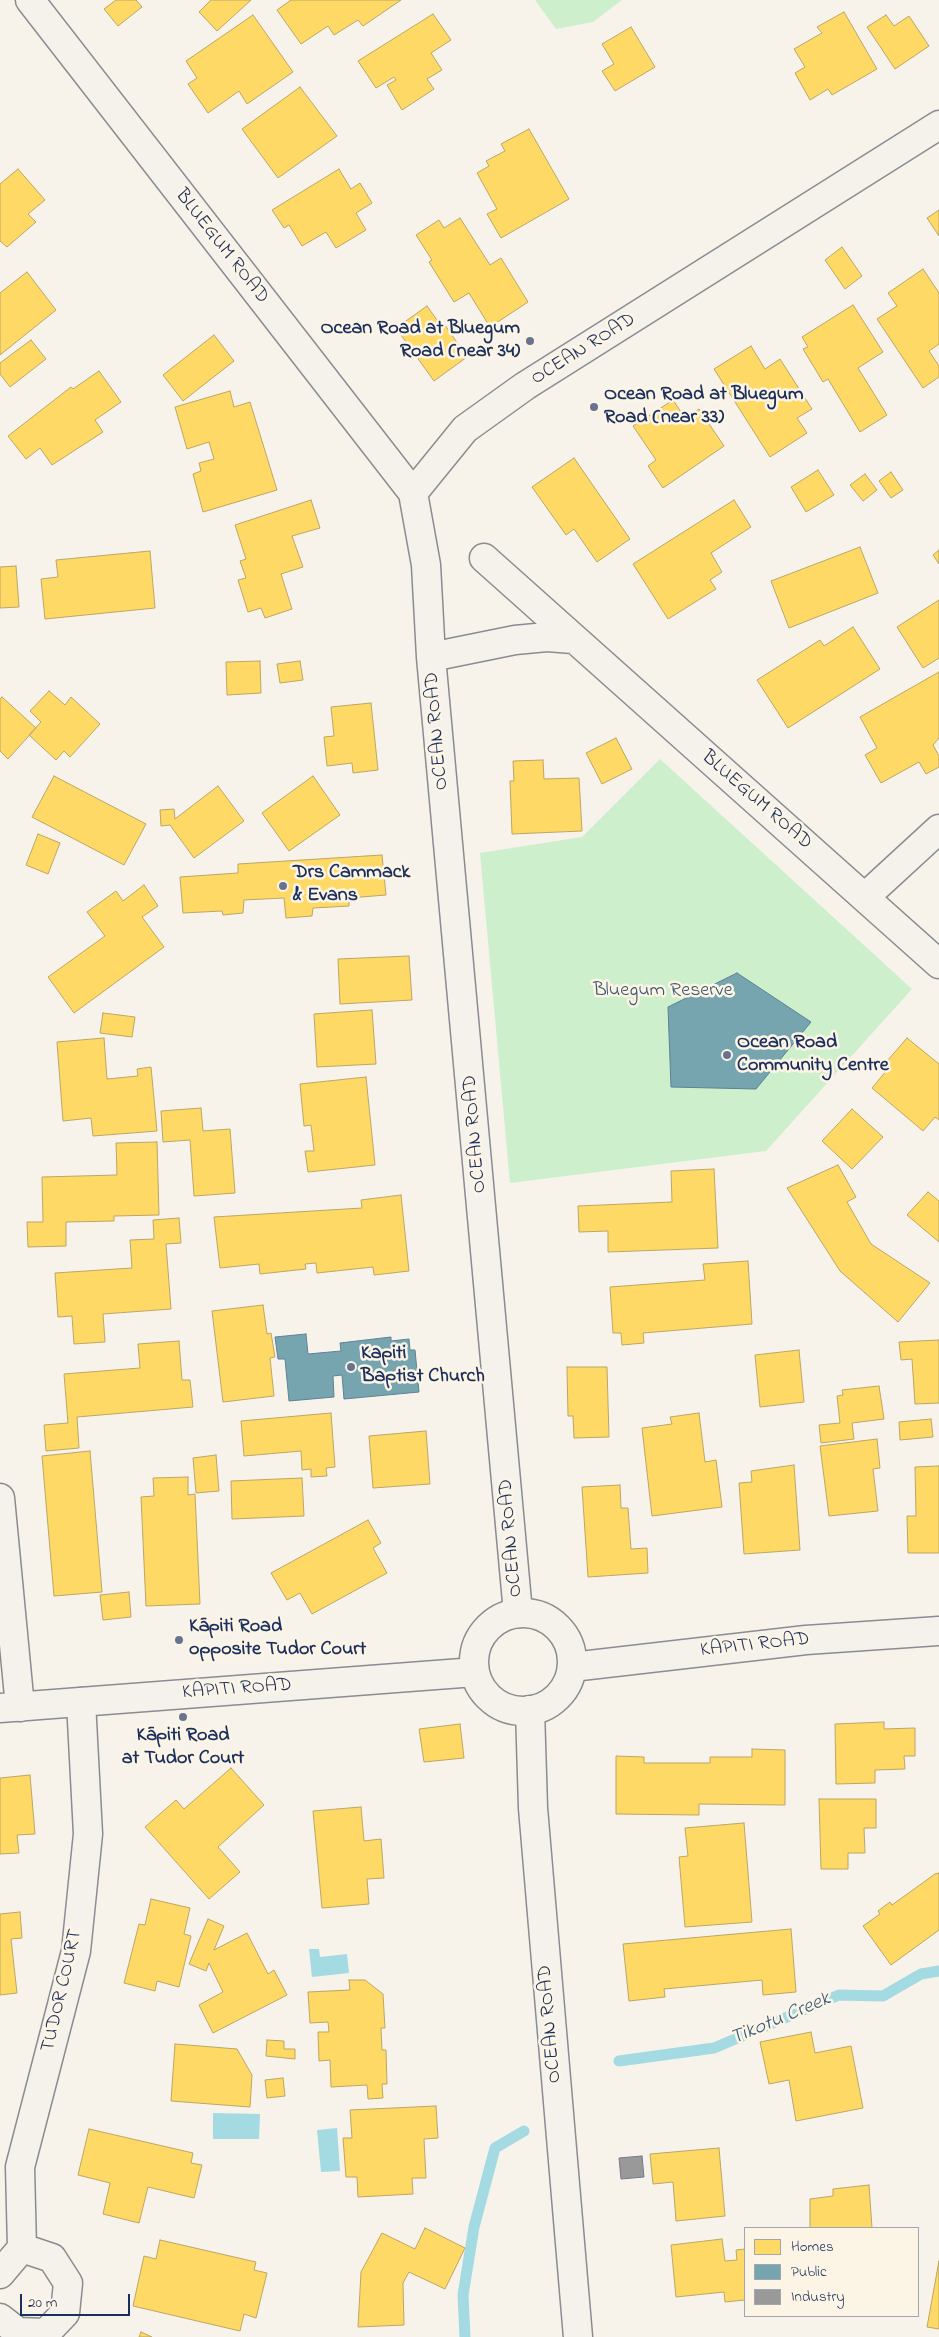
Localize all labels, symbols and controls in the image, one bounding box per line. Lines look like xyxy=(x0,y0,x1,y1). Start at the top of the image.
street label: BLUEGUM ROAD xyxy=(169,185,273,309)
street label: OCEAN ROAD xyxy=(527,308,641,392)
place label: Ocean Road at Bluegum Road (near 34) xyxy=(320,318,520,365)
marker: Ocean Road at Bluegum Road (near 34) xyxy=(524,335,536,347)
place label: Ocean Road at Bluegum Road (near 33) xyxy=(604,384,804,431)
marker: Ocean Road at Bluegum Road (near 33) xyxy=(588,401,600,413)
street label: OCEAN ROAD xyxy=(421,671,455,791)
street label: BLUEGUM ROAD xyxy=(696,746,816,856)
place label: Drs Cammack & Evans xyxy=(293,862,410,909)
marker: Drs Cammack & Evans xyxy=(277,880,289,892)
park label: Bluegum Reserve xyxy=(593,980,733,1004)
place label: Ocean Road Community Centre xyxy=(737,1032,889,1079)
marker: Ocean Road Community Centre xyxy=(721,1049,733,1061)
street label: OCEAN ROAD xyxy=(459,1074,493,1194)
place label: Kapiti Baptist Church xyxy=(361,1343,485,1390)
marker: Kapiti Baptist Church xyxy=(345,1361,357,1373)
street label: OCEAN ROAD xyxy=(495,1478,529,1598)
place label: Kāpiti Road opposite Tudor Court xyxy=(189,1616,366,1663)
street label: KAPITI ROAD xyxy=(699,1628,811,1664)
marker: Kāpiti Road opposite Tudor Court xyxy=(173,1634,185,1646)
street label: KAPITI ROAD xyxy=(181,1674,293,1706)
marker: Kāpiti Road at Tudor Court xyxy=(177,1711,189,1723)
place label: Kāpiti Road at Tudor Court xyxy=(122,1725,244,1772)
street label: TUDOR COURT xyxy=(37,1927,89,2055)
street label: OCEAN ROAD xyxy=(534,1964,568,2084)
water label: Tikotu Creek xyxy=(727,1988,835,2052)
legend xyxy=(744,2227,919,2317)
text: Homes xyxy=(791,2236,834,2258)
text: Public xyxy=(791,2261,827,2283)
scale bar xyxy=(22,2284,132,2316)
text: Industry xyxy=(791,2286,845,2308)
text: 20 m xyxy=(28,2292,57,2314)

